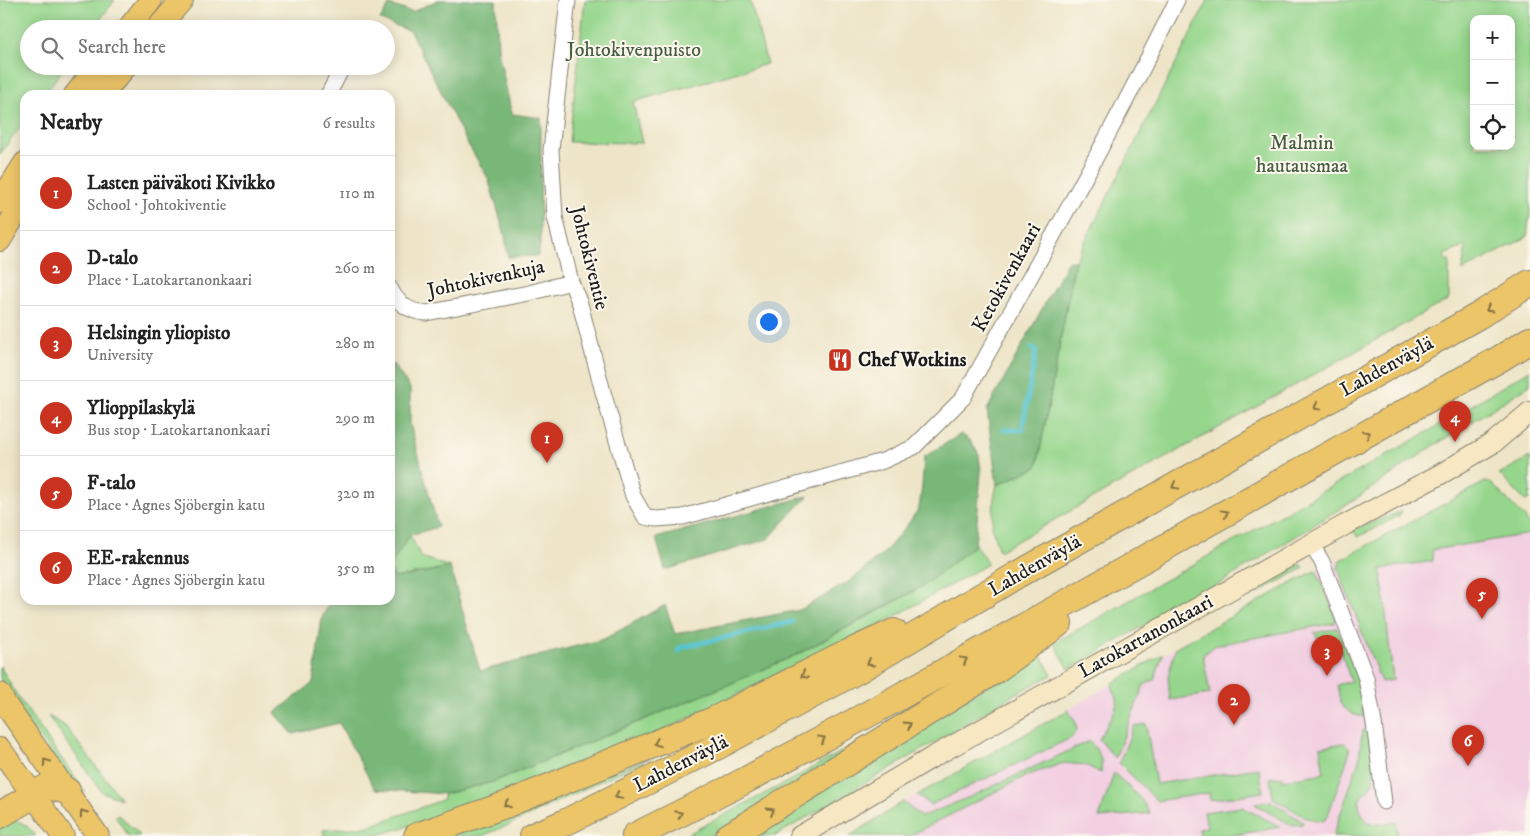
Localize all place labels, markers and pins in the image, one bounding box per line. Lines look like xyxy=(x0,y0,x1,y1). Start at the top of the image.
restaurant icon: Chef Wotkins xyxy=(827,347,853,373)
place label: Chef Wotkins xyxy=(858,348,967,373)
pin: 4 xyxy=(1439,401,1471,442)
pin: 1 xyxy=(531,422,563,463)
pin: 5 xyxy=(1466,578,1498,619)
pin: 3 xyxy=(1311,635,1343,676)
pin: 2 xyxy=(1218,684,1250,725)
pin: 6 xyxy=(1452,725,1484,766)

